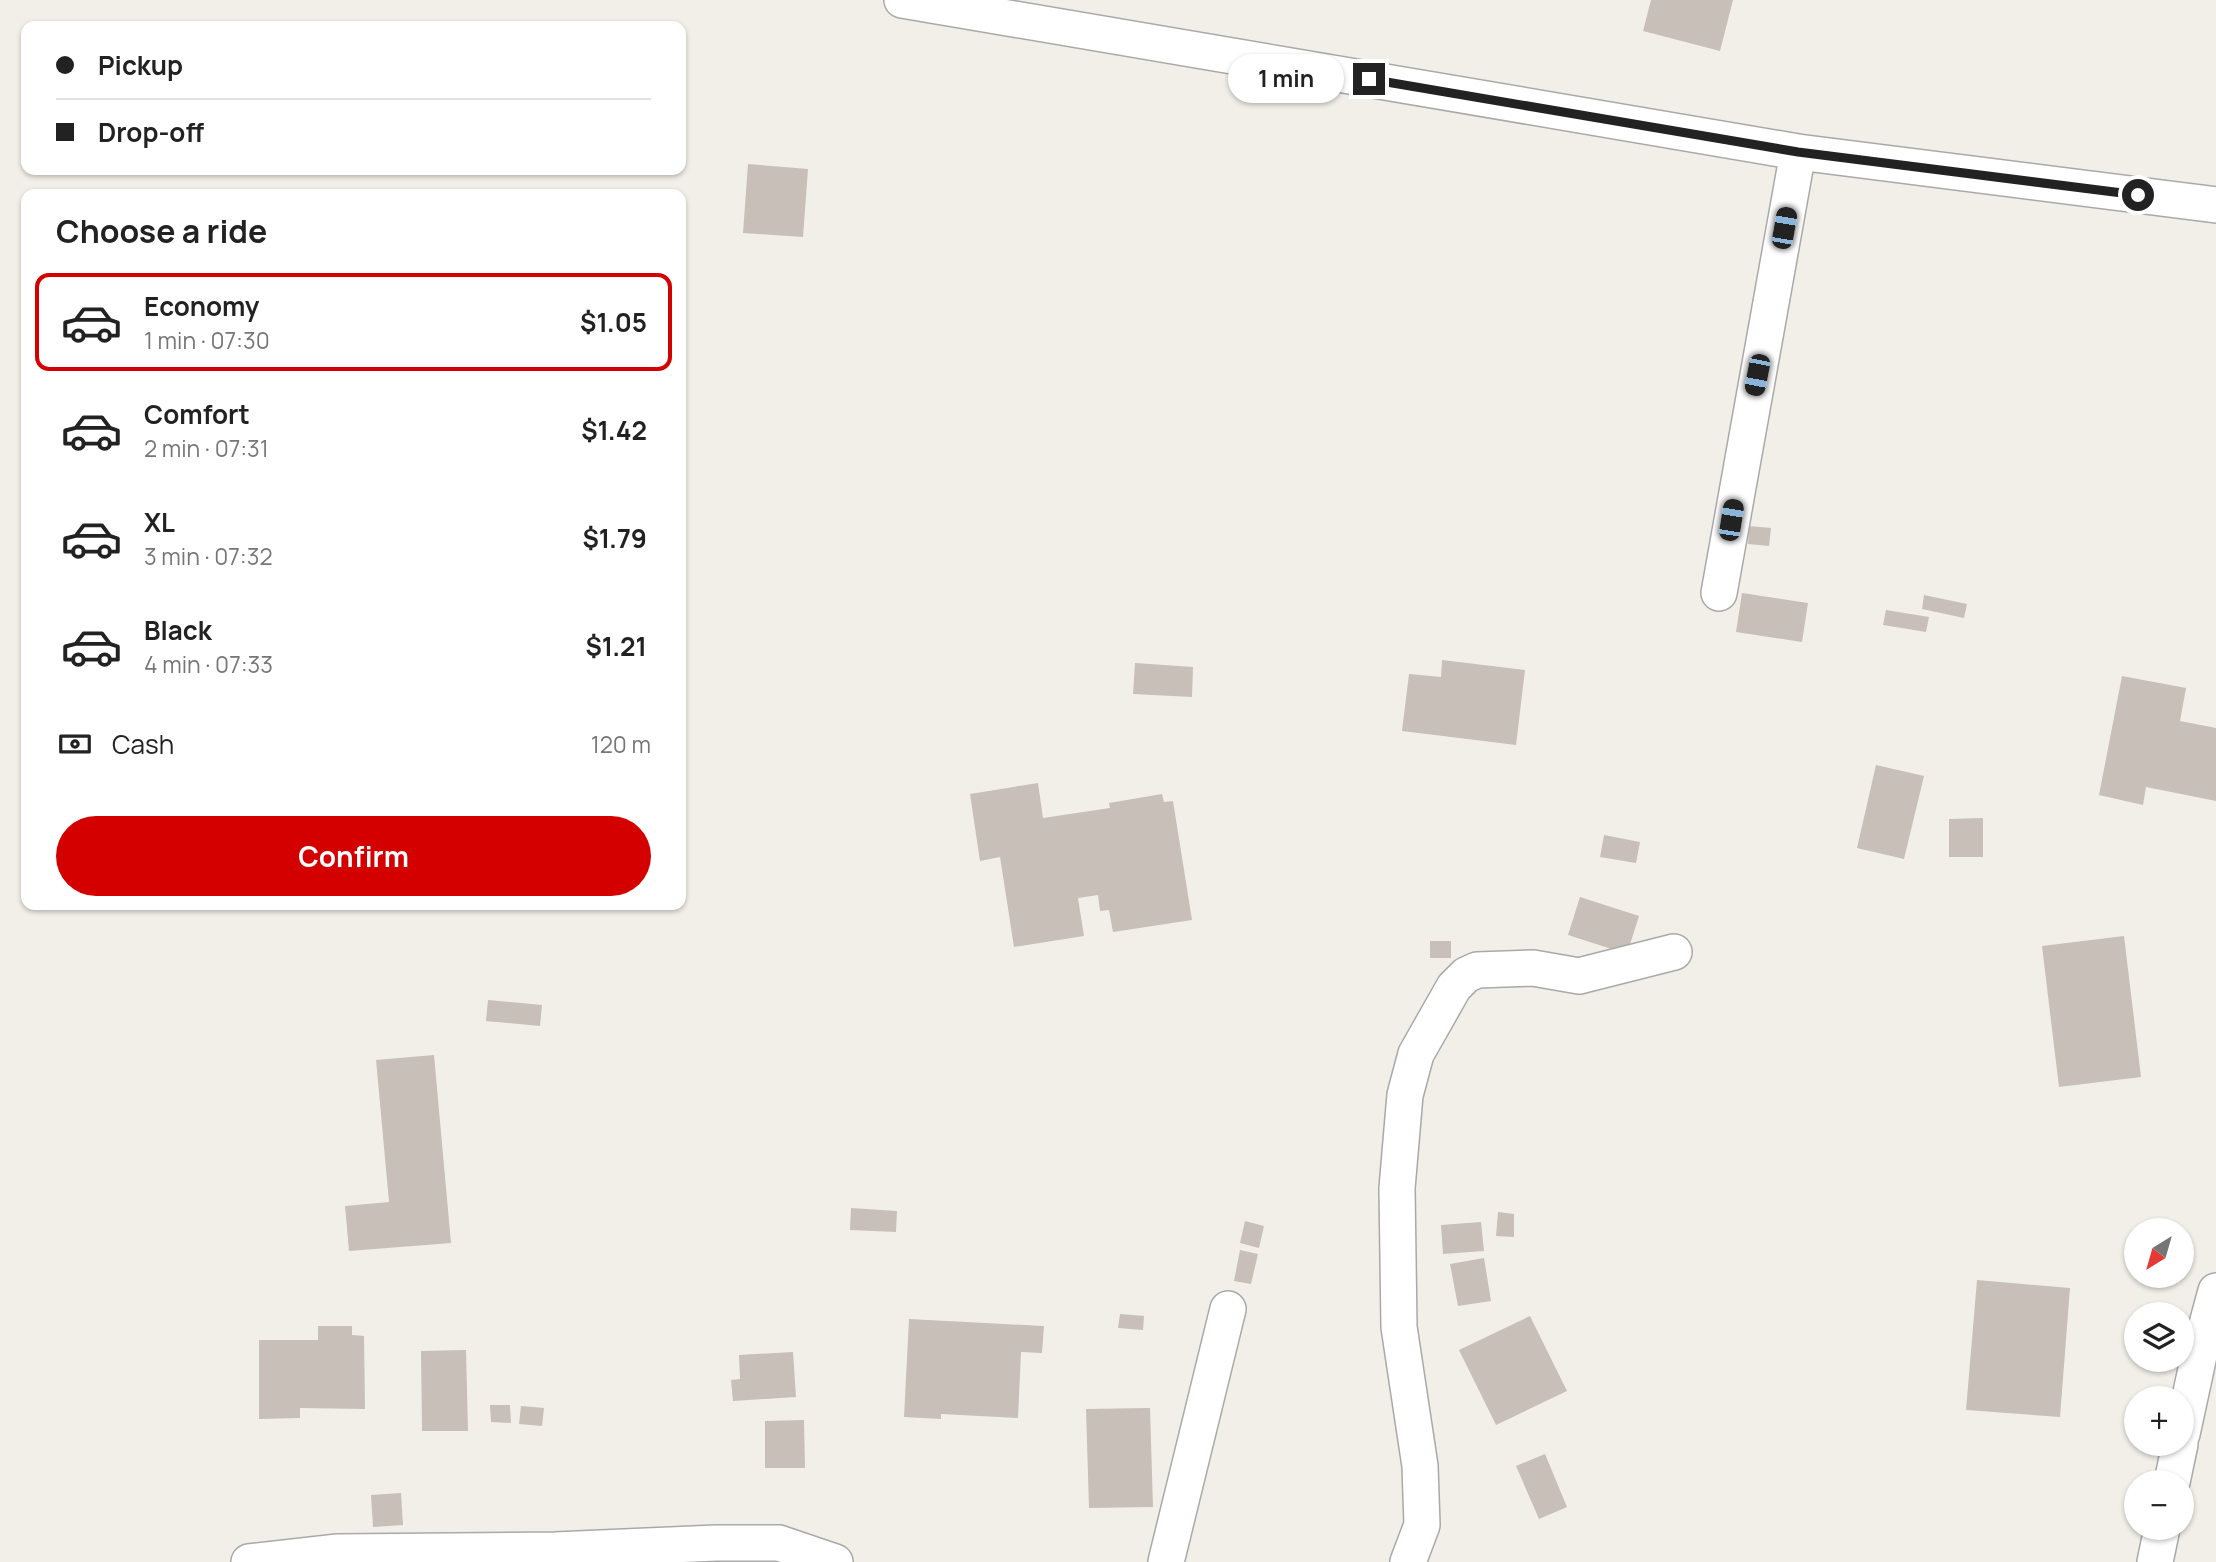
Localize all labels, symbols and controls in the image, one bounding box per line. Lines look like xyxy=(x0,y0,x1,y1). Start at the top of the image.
text: Pickup xyxy=(98,47,183,83)
callout: 1 min xyxy=(1229,55,1344,104)
text: 1 min xyxy=(1258,62,1314,94)
route end xyxy=(1353,63,1385,95)
text: Drop-off xyxy=(98,114,204,150)
route start xyxy=(2122,179,2154,211)
car xyxy=(1771,205,1798,251)
text: Choose a ride xyxy=(56,209,267,253)
text: Economy xyxy=(144,288,259,324)
icon: car xyxy=(60,291,123,354)
text: $1.05 xyxy=(580,304,647,340)
text: 1 min · 07:30 xyxy=(144,324,270,356)
car xyxy=(1743,352,1772,398)
text: Comfort xyxy=(144,396,250,432)
icon: car xyxy=(60,399,123,462)
text: $1.42 xyxy=(581,412,647,448)
text: 2 min · 07:31 xyxy=(144,432,269,464)
car xyxy=(1718,498,1745,542)
text: XL xyxy=(144,504,175,540)
icon: car xyxy=(60,507,123,570)
text: $1.79 xyxy=(582,520,647,556)
text: 3 min · 07:32 xyxy=(144,540,273,572)
text: Black xyxy=(144,612,212,648)
icon: car xyxy=(60,615,123,678)
text: $1.21 xyxy=(586,628,647,664)
text: 4 min · 07:33 xyxy=(144,648,273,680)
icon: cash xyxy=(56,725,94,763)
text: Cash xyxy=(112,726,174,762)
text: 120 m xyxy=(591,728,651,760)
button: Confirm xyxy=(56,816,651,896)
north arrow xyxy=(2124,1218,2194,1288)
map controls xyxy=(2124,1218,2194,1540)
button: layers xyxy=(2124,1302,2194,1372)
button: + xyxy=(2124,1386,2194,1456)
button: − xyxy=(2124,1470,2194,1540)

